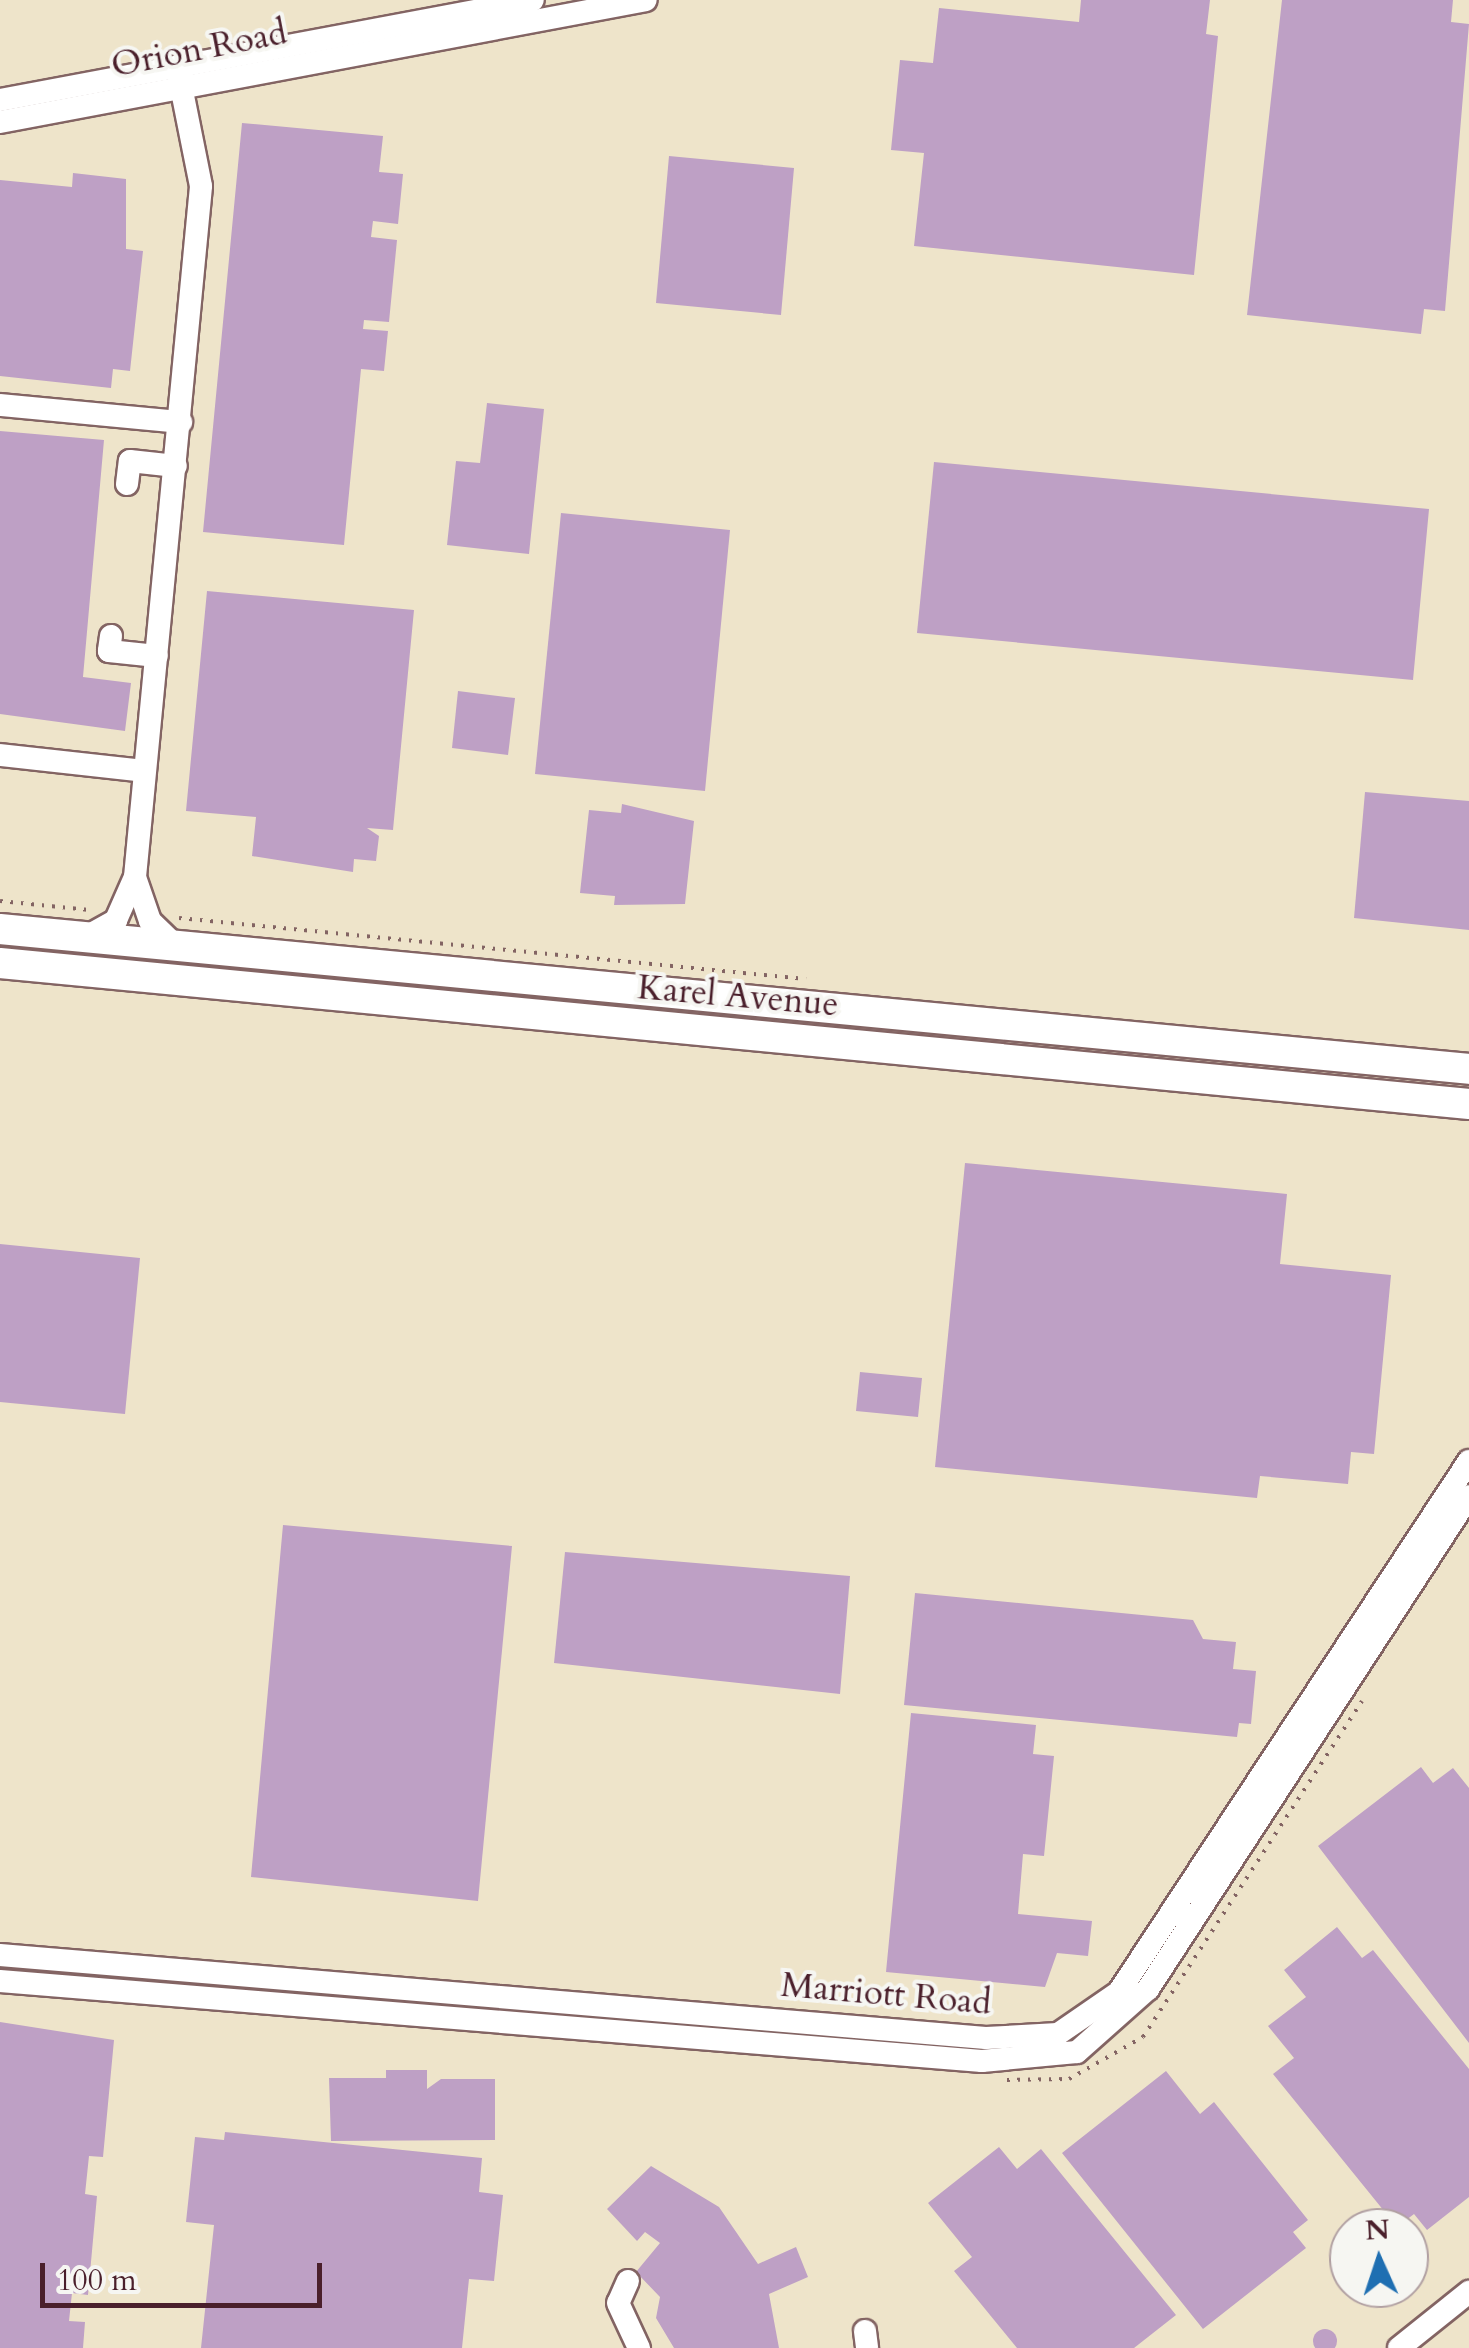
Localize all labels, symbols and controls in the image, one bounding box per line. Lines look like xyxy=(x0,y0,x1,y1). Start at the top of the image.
street label: Orion Road xyxy=(108,11,290,87)
street label: Karel Avenue xyxy=(636,966,840,1026)
street label: Marriott Road xyxy=(779,1964,993,2024)
north arrow xyxy=(1329,2208,1429,2308)
text: N xyxy=(1364,2210,1391,2250)
scale bar xyxy=(45,2243,328,2305)
text: 100 m xyxy=(57,2260,137,2301)

